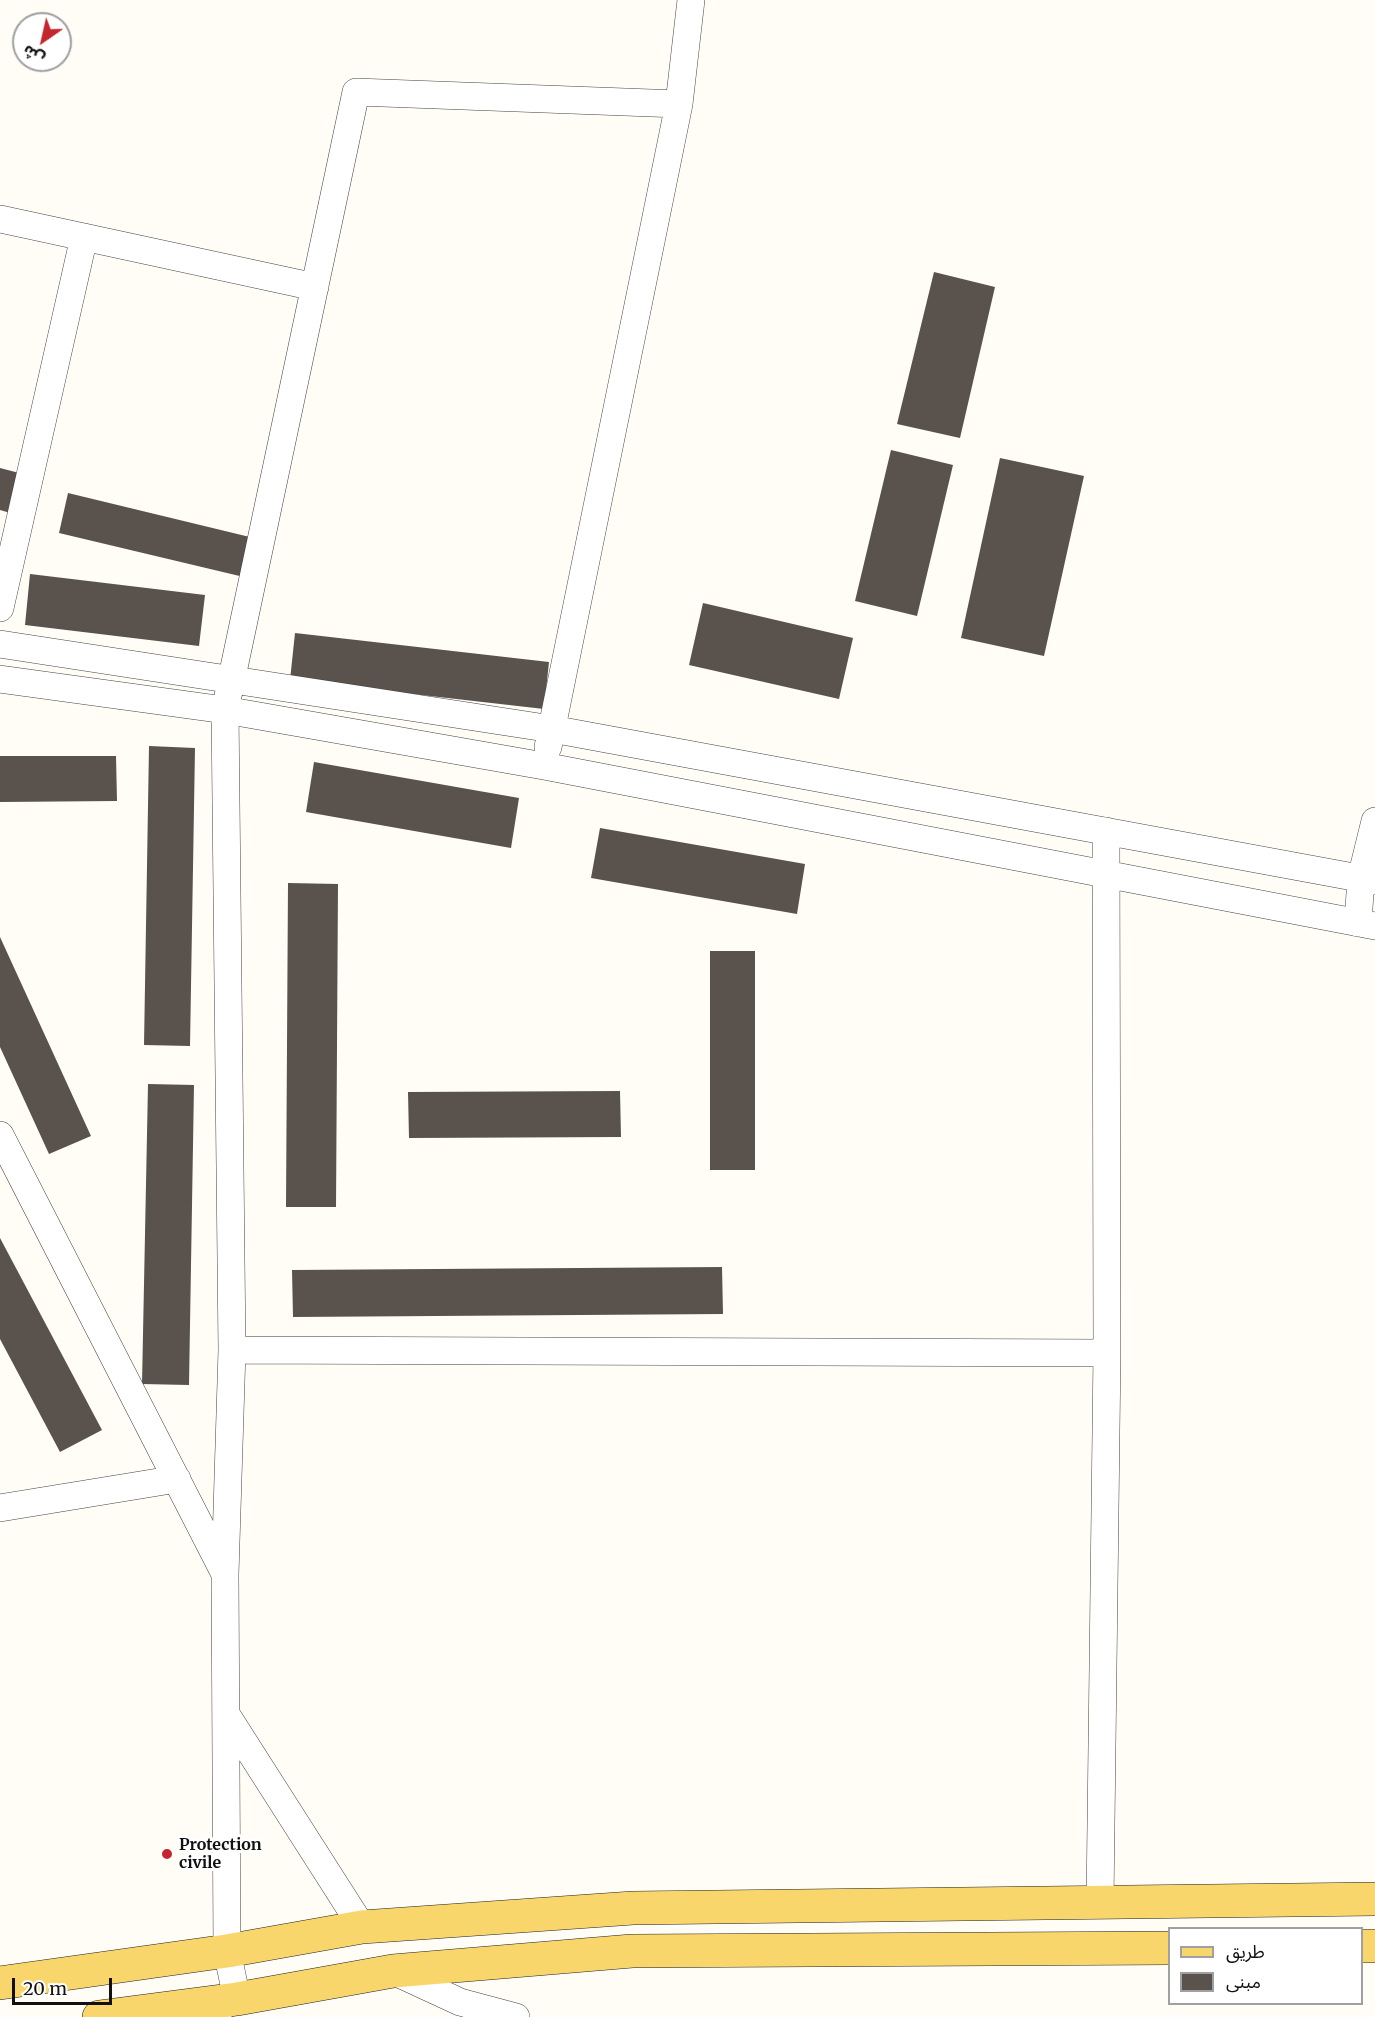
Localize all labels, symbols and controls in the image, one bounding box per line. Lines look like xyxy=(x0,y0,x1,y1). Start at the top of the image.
north arrow xyxy=(12,12,72,72)
text: ش xyxy=(18,41,48,70)
place label: Protection civile xyxy=(179,1835,262,1873)
marker: Protection civile xyxy=(160,1847,174,1861)
legend xyxy=(1168,1927,1363,2005)
text: طريق xyxy=(1226,1940,1265,1963)
scale bar xyxy=(15,1966,116,2004)
text: مبنى xyxy=(1226,1970,1261,1993)
text: 20 m xyxy=(23,1977,67,2000)

